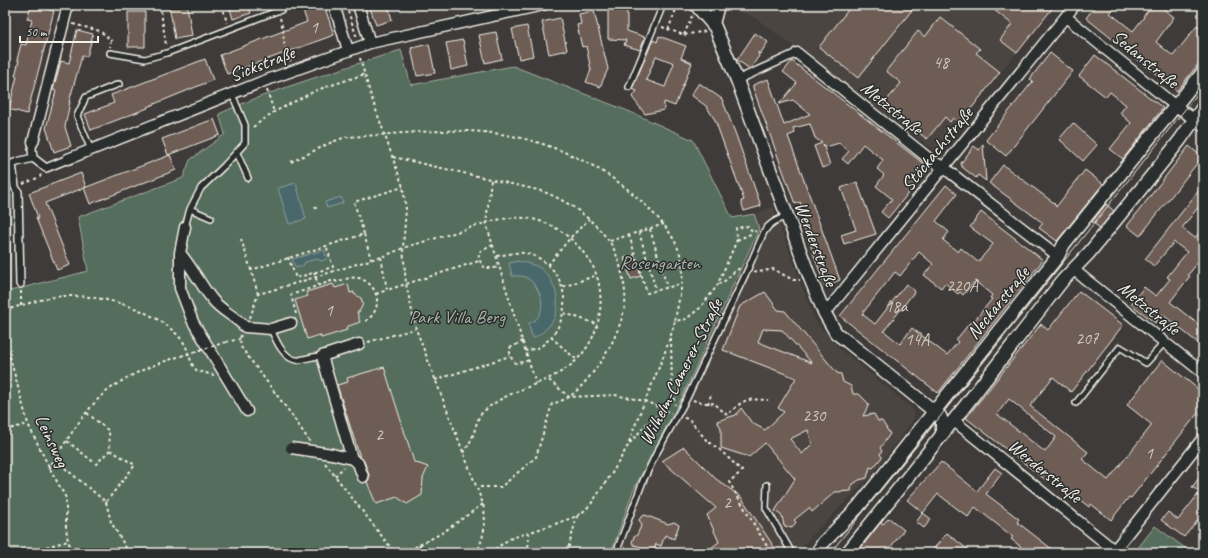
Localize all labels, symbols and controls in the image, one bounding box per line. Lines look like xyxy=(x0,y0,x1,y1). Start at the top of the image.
house number: 1 xyxy=(310,17,319,38)
scale bar xyxy=(20,18,98,44)
text: 50 m xyxy=(26,24,48,40)
street label: Sedanstraße xyxy=(1106,25,1185,95)
street label: Sickstraße xyxy=(226,40,300,87)
house number: 48 xyxy=(933,52,951,73)
street label: Metzstraße xyxy=(856,76,929,141)
street label: Stöckachstraße xyxy=(896,101,979,196)
street label: Werderstraße xyxy=(789,198,844,291)
park label: Rosengarten xyxy=(620,251,702,275)
street label: Neckarstraße xyxy=(961,260,1036,344)
house number: 220A xyxy=(946,275,979,296)
street label: Metzstraße xyxy=(1113,276,1186,341)
street label: Wilhelm-Camerer-Straße xyxy=(634,293,729,449)
house number: 18a xyxy=(885,296,909,317)
house number: 1 xyxy=(325,300,334,321)
park label: Park Villa Berg xyxy=(409,305,506,329)
house number: 207 xyxy=(1076,328,1100,349)
house number: 14A xyxy=(905,329,930,350)
house number: 230 xyxy=(803,405,827,426)
street label: Leinsweg xyxy=(29,411,75,472)
house number: 2 xyxy=(375,424,384,445)
street label: Werderstraße xyxy=(1003,434,1088,509)
house number: 1 xyxy=(1145,443,1154,464)
house number: 2 xyxy=(723,492,732,513)

